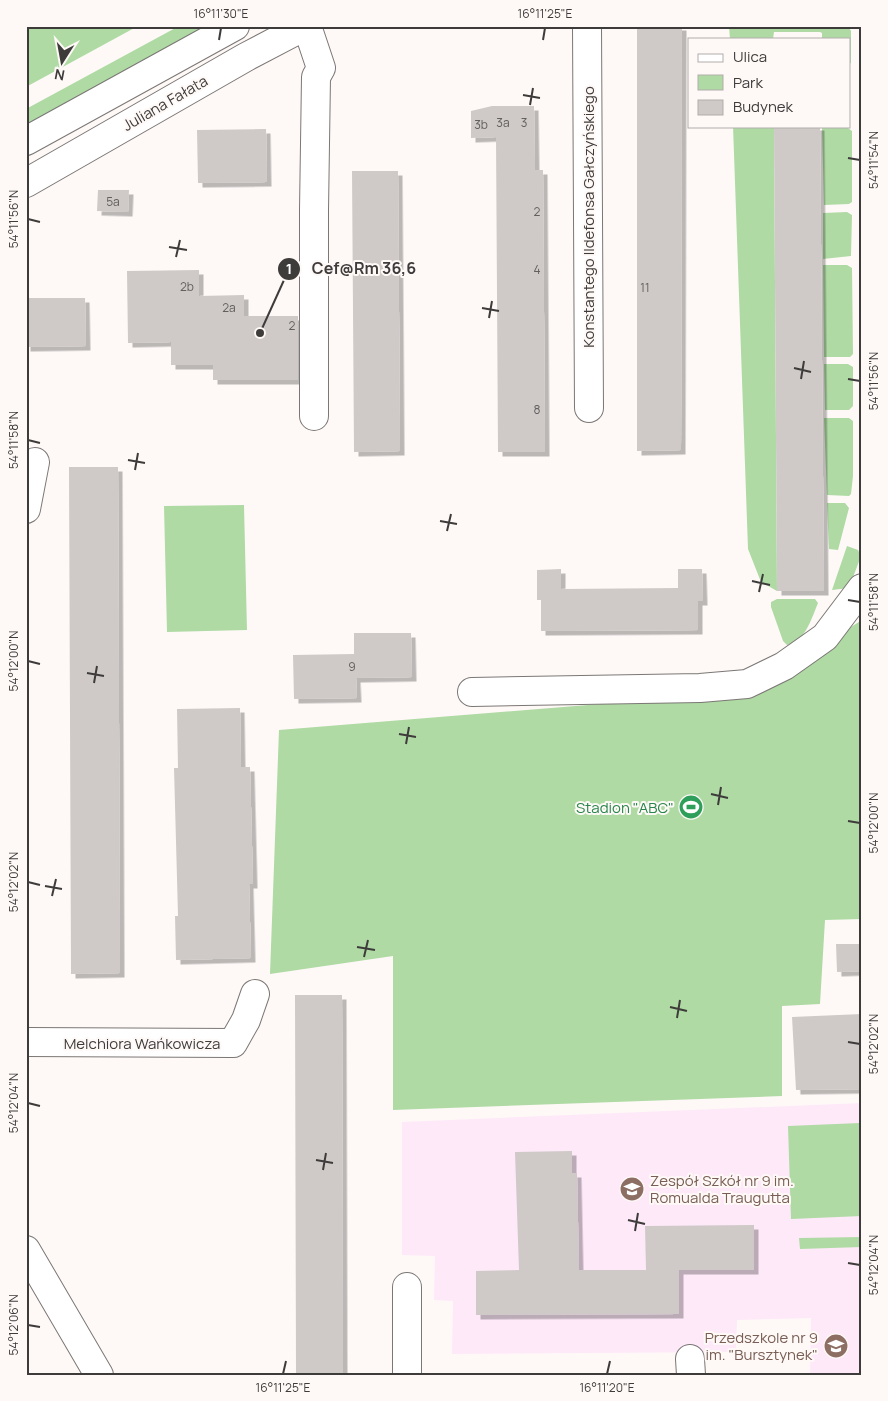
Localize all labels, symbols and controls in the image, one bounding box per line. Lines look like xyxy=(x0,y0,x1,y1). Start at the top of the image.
text: 16°11'30"E xyxy=(194,5,249,22)
text: 16°11'25"E xyxy=(518,5,573,22)
north arrow xyxy=(38,38,88,88)
legend xyxy=(688,38,850,128)
text: Ulica xyxy=(733,46,767,67)
text: N xyxy=(53,65,66,86)
street label: Juliana Fałata xyxy=(119,70,211,136)
text: Park xyxy=(733,72,763,93)
street label: Konstantego Ildefonsa Gałczyńskiego xyxy=(578,86,599,348)
text: Budynek xyxy=(733,96,794,117)
house number: 3a xyxy=(496,114,510,131)
house number: 3 xyxy=(521,114,527,131)
house number: 3b xyxy=(474,116,488,133)
text: 54°11'54"N xyxy=(865,131,882,189)
text: 54°11'56"N xyxy=(5,190,22,248)
house number: 5a xyxy=(106,193,120,210)
house number: 2 xyxy=(534,203,541,220)
callout: Cef@Rm 36,6 xyxy=(277,253,426,284)
text: Cef@Rm 36,6 xyxy=(312,257,416,279)
text: 1 xyxy=(286,258,292,279)
house number: 4 xyxy=(533,261,541,278)
house number: 2b xyxy=(180,278,194,295)
house number: 11 xyxy=(640,279,650,296)
house number: 2a xyxy=(222,299,236,316)
house number: 2 xyxy=(289,317,296,334)
text: 54°11'56"N xyxy=(865,352,882,410)
house number: 8 xyxy=(534,401,541,418)
text: 54°11'58"N xyxy=(5,411,22,469)
text: 54°11'58"N xyxy=(865,573,882,631)
text: 54°12'00"N xyxy=(5,630,22,692)
house number: 9 xyxy=(348,658,356,675)
text: 54°12'00"N xyxy=(865,792,882,854)
sports icon: Stadion "ABC" xyxy=(678,794,704,820)
place label: Stadion "ABC" xyxy=(576,797,674,818)
text: 54°12'02"N xyxy=(5,852,22,912)
text: 54°12'02"N xyxy=(865,1014,882,1074)
street label: Melchiora Wańkowicza xyxy=(64,1033,220,1054)
text: 54°12'04"N xyxy=(5,1073,22,1133)
place label: Zespół Szkół nr 9 im. Romualda Traugutta xyxy=(650,1170,794,1208)
school or university icon: Zespół Szkół nr 9 im. Romualda Traugutta xyxy=(619,1176,645,1202)
text: 54°12'04"N xyxy=(865,1235,882,1295)
text: 54°12'06"N xyxy=(5,1294,22,1356)
place label: Przedszkole nr 9 im. "Bursztynek" xyxy=(705,1327,818,1365)
school or university icon: Przedszkole nr 9 im. "Bursztynek" xyxy=(823,1333,849,1359)
text: 16°11'25"E xyxy=(256,1379,311,1396)
text: 16°11'20"E xyxy=(579,1379,635,1396)

